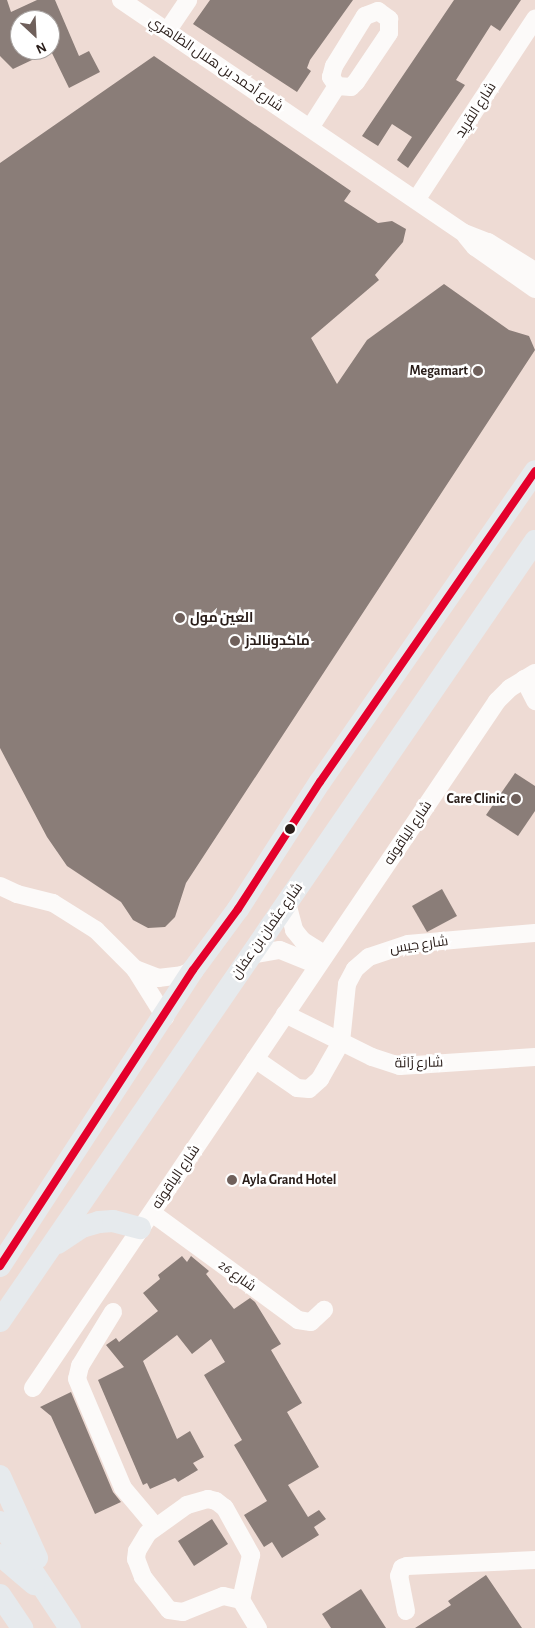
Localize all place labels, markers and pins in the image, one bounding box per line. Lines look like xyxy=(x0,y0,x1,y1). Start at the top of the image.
place label: Megamart xyxy=(410,363,468,379)
marker: Megamart xyxy=(472,365,484,377)
place label: العين مول xyxy=(190,610,253,626)
marker: العين مول xyxy=(174,612,186,624)
place label: ماكدونالدز xyxy=(245,633,310,649)
marker: ماكدونالدز xyxy=(229,635,241,647)
place label: Care Clinic xyxy=(446,791,505,807)
marker: Care Clinic xyxy=(509,792,523,806)
unlabelled marker xyxy=(285,824,295,834)
place label: Ayla Grand Hotel xyxy=(242,1172,336,1188)
marker: Ayla Grand Hotel xyxy=(226,1174,238,1186)

